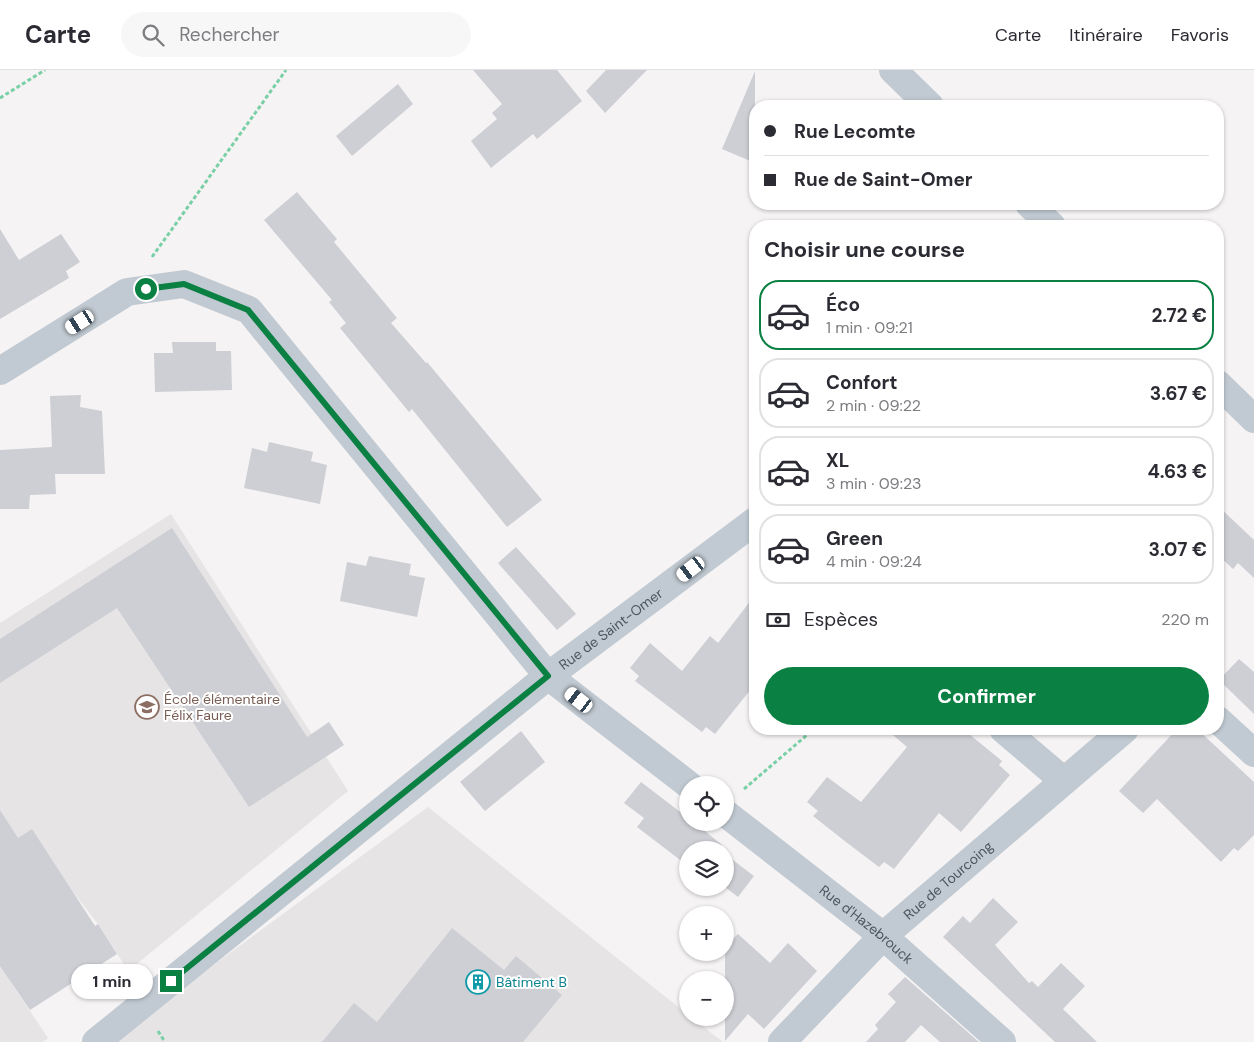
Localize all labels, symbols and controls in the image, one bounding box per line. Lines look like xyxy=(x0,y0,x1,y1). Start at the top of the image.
search box xyxy=(121,12,471,57)
text: Carte xyxy=(25,19,91,50)
icon: search xyxy=(139,21,167,49)
text: Rechercher xyxy=(179,22,280,47)
text: Carte xyxy=(995,23,1041,47)
text: Itinéraire xyxy=(1069,23,1143,47)
text: Favoris xyxy=(1171,23,1229,47)
text: Rue Lecomte xyxy=(794,119,916,144)
text: Rue de Saint-Omer xyxy=(794,167,973,192)
text: Choisir une course xyxy=(764,235,965,264)
route start xyxy=(135,278,157,300)
text: Éco xyxy=(826,292,860,317)
icon: car xyxy=(766,293,811,338)
text: 2.72 € xyxy=(1151,303,1207,328)
car xyxy=(63,308,96,336)
text: 1 min · 09:21 xyxy=(826,317,913,338)
text: Confort xyxy=(826,370,898,395)
icon: car xyxy=(766,371,811,416)
text: 3.67 € xyxy=(1150,381,1207,406)
text: 2 min · 09:22 xyxy=(826,395,921,416)
text: XL xyxy=(826,448,849,473)
icon: car xyxy=(766,449,811,494)
text: 4.63 € xyxy=(1147,459,1207,484)
text: 3 min · 09:23 xyxy=(826,473,922,494)
text: Green xyxy=(826,526,883,551)
icon: car xyxy=(766,527,811,572)
text: 3.07 € xyxy=(1149,537,1207,562)
text: 4 min · 09:24 xyxy=(826,551,922,572)
car xyxy=(674,554,707,584)
street label: Rue de Saint-Omer xyxy=(555,584,666,674)
icon: cash xyxy=(764,606,792,634)
text: Espèces xyxy=(804,607,878,632)
text: 220 m xyxy=(1161,609,1209,630)
button: Confirmer xyxy=(764,667,1209,725)
car xyxy=(562,685,595,715)
place label: École élémentaire Félix Faure xyxy=(164,690,280,724)
school or university icon: École élémentaire Félix Faure xyxy=(134,694,160,720)
map controls xyxy=(679,776,734,1026)
button: locate xyxy=(679,776,734,831)
street label: Rue de Tourcoing xyxy=(900,837,997,924)
button: layers xyxy=(679,841,734,896)
street label: Rue d'Hazebrouck xyxy=(816,881,917,968)
button: + xyxy=(679,906,734,961)
callout: 1 min xyxy=(71,964,154,998)
building icon: Bâtiment B xyxy=(465,969,491,995)
route end xyxy=(160,970,182,992)
text: 1 min xyxy=(93,971,131,992)
button: − xyxy=(679,971,734,1026)
place label: Bâtiment B xyxy=(496,973,567,991)

